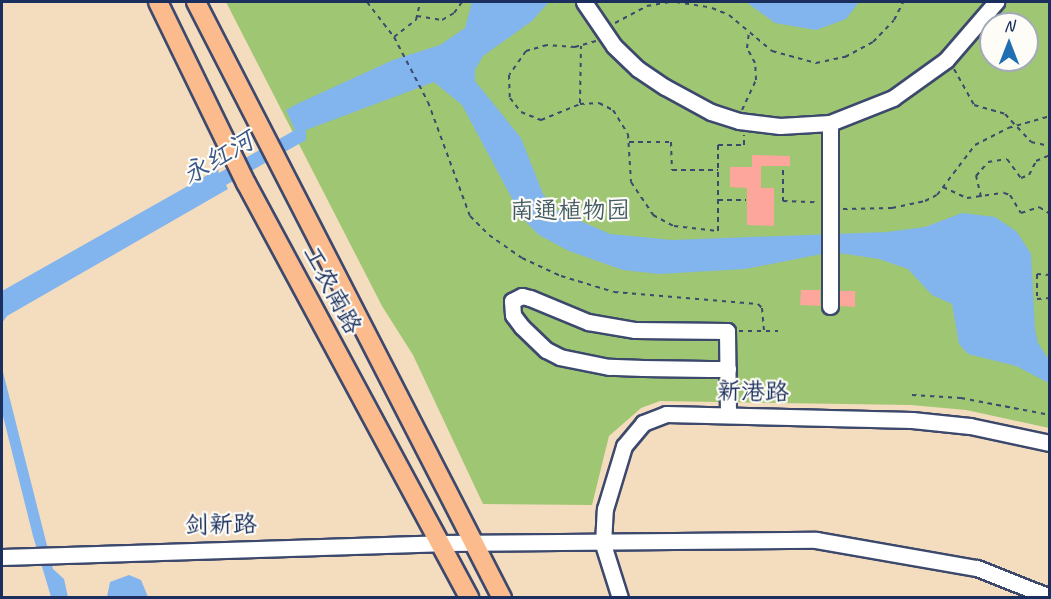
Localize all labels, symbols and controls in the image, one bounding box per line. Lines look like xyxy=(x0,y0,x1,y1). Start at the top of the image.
north arrow xyxy=(979,12,1039,72)
text: N xyxy=(1004,16,1014,36)
water label: 永红河 xyxy=(176,125,260,191)
park label: 南通植物园 xyxy=(510,197,630,225)
street label: 工农南路 xyxy=(297,241,367,339)
street label: 新港路 xyxy=(717,377,789,407)
street label: 剑新路 xyxy=(185,510,257,540)

